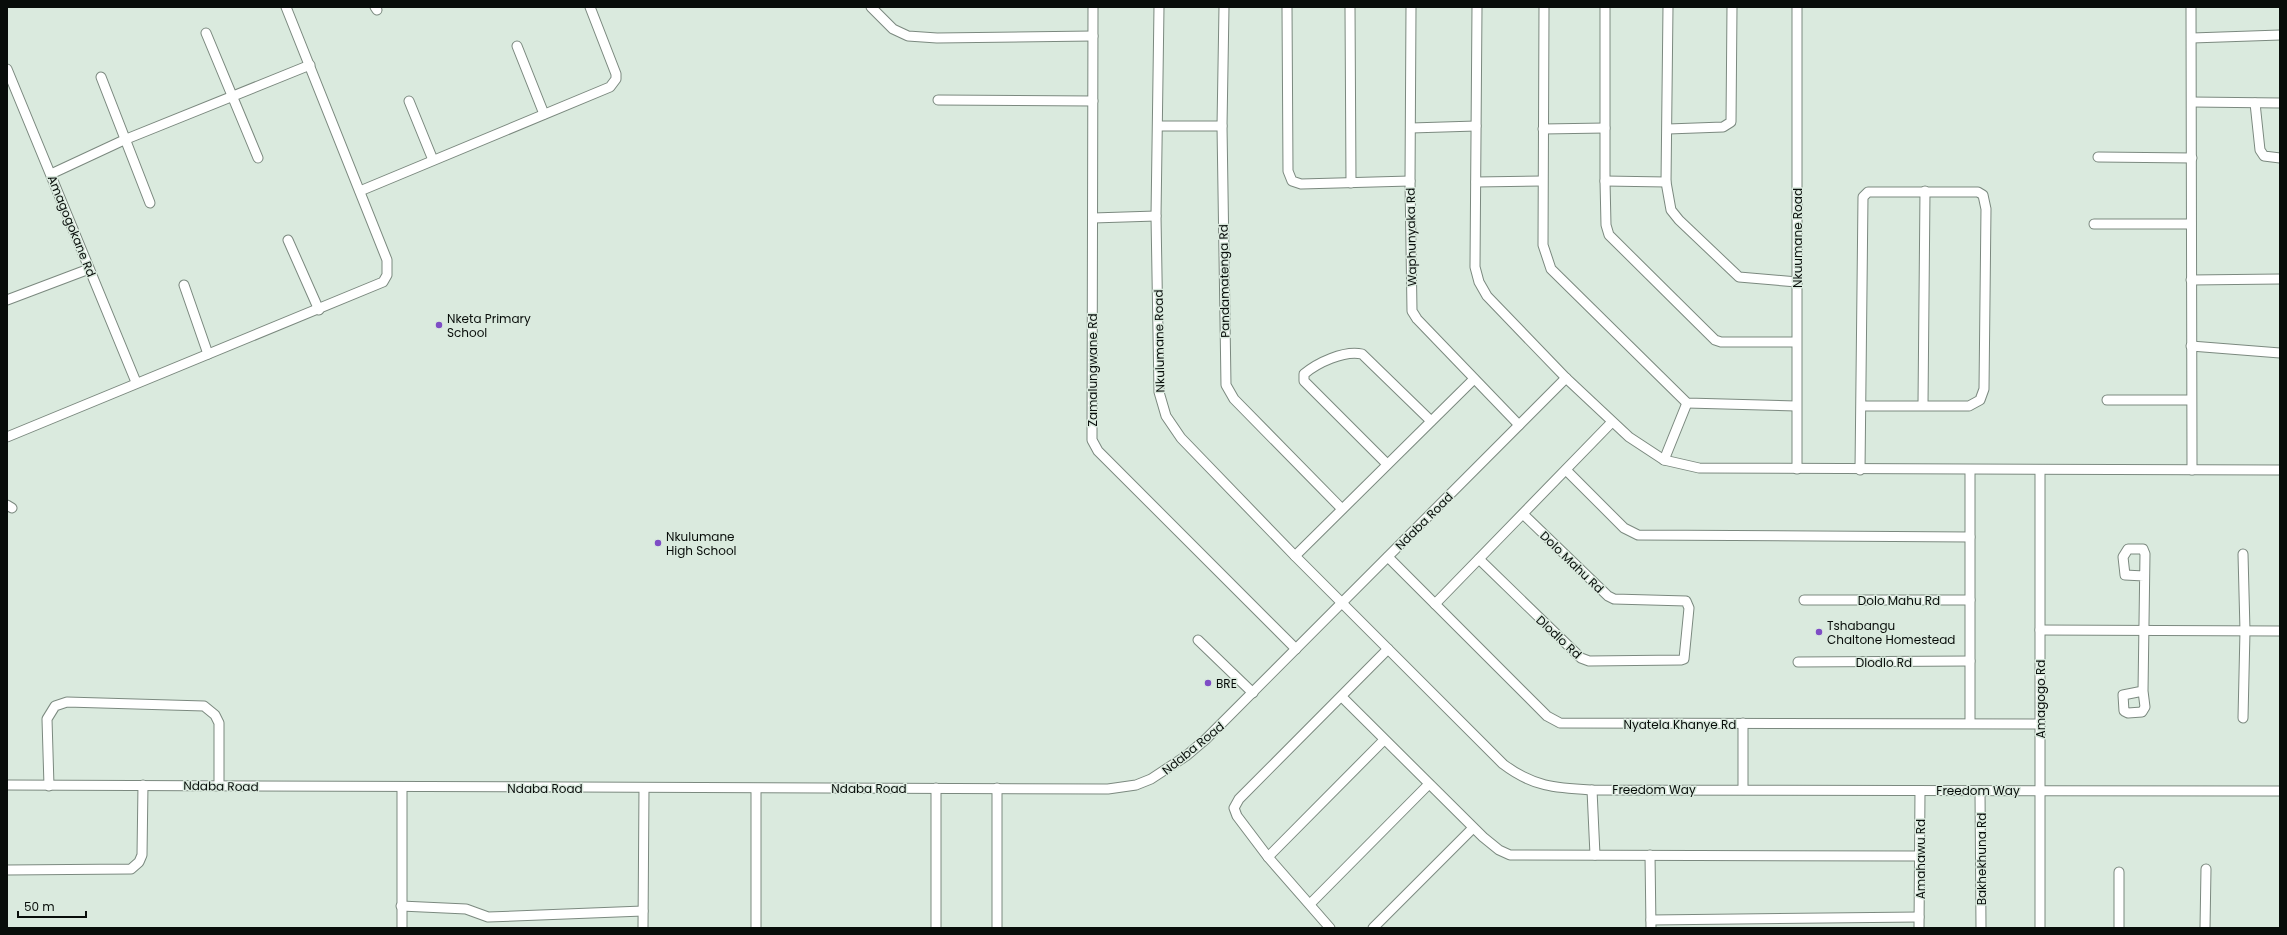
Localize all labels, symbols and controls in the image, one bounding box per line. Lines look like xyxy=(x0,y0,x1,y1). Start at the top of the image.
street label: Amagogokane Rd xyxy=(44,173,100,279)
street label: Waphunyaka Rd xyxy=(1402,187,1420,287)
street label: Nkuumane Road xyxy=(1789,188,1806,288)
street label: Pandamatenga Rd xyxy=(1215,224,1233,338)
street label: Nkulumane Road xyxy=(1150,289,1168,393)
place label: Nketa Primary School xyxy=(447,310,531,341)
street label: Zamalungwane Rd xyxy=(1084,313,1101,427)
marker: Nketa Primary School xyxy=(434,320,444,330)
street label: Ndaba Road xyxy=(1391,488,1457,554)
street label: Dolo Mahu Rd xyxy=(1536,527,1608,597)
place label: Nkulumane High School xyxy=(666,528,737,559)
marker: Nkulumane High School xyxy=(653,538,663,548)
street label: Dolo Mahu Rd xyxy=(1858,592,1940,609)
street label: Dlodlo Rd xyxy=(1533,612,1585,662)
place label: Tshabangu Chaltone Homestead xyxy=(1827,617,1955,648)
marker: Tshabangu Chaltone Homestead xyxy=(1814,627,1824,637)
street label: Dlodlo Rd xyxy=(1856,654,1912,671)
street label: Amagogo Rd xyxy=(2032,660,2049,738)
place label: BRE xyxy=(1216,675,1237,692)
marker: BRE xyxy=(1203,678,1213,688)
street label: Nyatela Khanye Rd xyxy=(1624,716,1736,733)
street label: Ndaba Road xyxy=(1158,718,1228,778)
street label: Ndaba Road xyxy=(183,777,259,795)
street label: Ndaba Road xyxy=(507,780,583,797)
street label: Ndaba Road xyxy=(831,780,907,797)
street label: Freedom Way xyxy=(1612,781,1696,798)
street label: Freedom Way xyxy=(1936,782,2020,799)
street label: Bakhekhuna Rd xyxy=(1973,813,1990,905)
street label: Amahawu Rd xyxy=(1912,819,1929,899)
scale bar xyxy=(18,893,86,919)
text: 50 m xyxy=(24,898,55,915)

